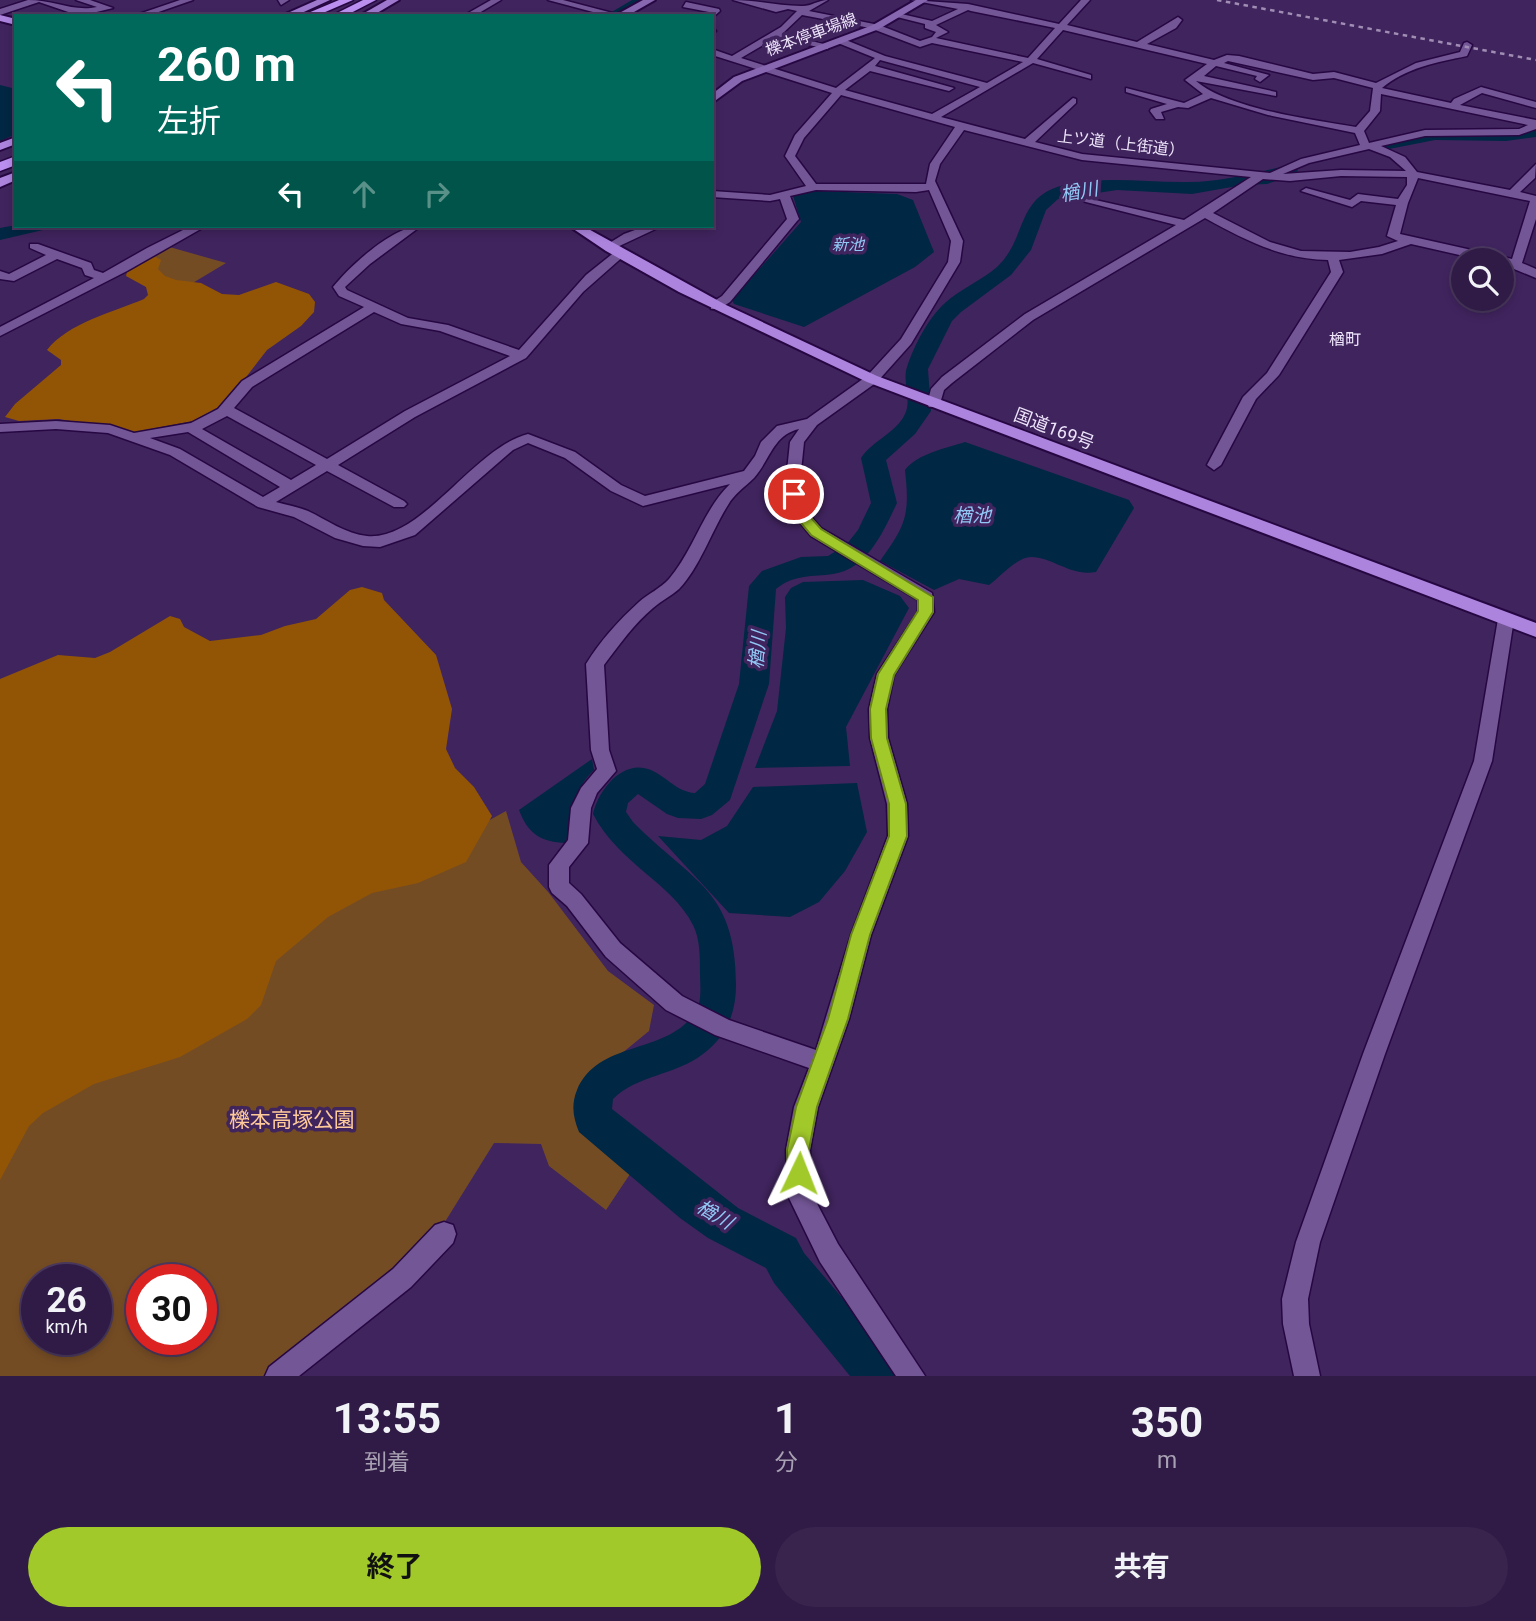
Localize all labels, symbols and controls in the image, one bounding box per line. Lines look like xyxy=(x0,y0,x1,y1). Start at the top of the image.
street label: 櫟本停車場線 xyxy=(763,9,860,60)
text: 260 m xyxy=(157,36,296,93)
icon: left xyxy=(42,42,133,133)
text: 左折 xyxy=(157,102,221,140)
street label: 上ツ道（上街道） xyxy=(1056,126,1186,161)
icon: left xyxy=(272,175,310,213)
icon: ahead xyxy=(345,175,383,213)
icon: right xyxy=(418,175,456,213)
water label: 楢川 xyxy=(1058,177,1102,206)
water label: 新池 xyxy=(832,235,866,254)
map controls xyxy=(1451,248,1514,311)
button: search xyxy=(1451,248,1514,311)
district label: 楢町 xyxy=(1329,330,1361,349)
street label: 国道169号 xyxy=(1011,404,1097,453)
pin xyxy=(764,464,824,524)
icon: arrive xyxy=(775,475,813,513)
water label: 楢池 xyxy=(953,504,993,527)
water label: 楢川 xyxy=(744,628,771,670)
park label: 櫟本高塚公園 xyxy=(229,1108,355,1132)
position arrow xyxy=(762,1136,836,1210)
water label: 楢川 xyxy=(693,1195,739,1235)
speed limit sign: 30 xyxy=(126,1264,217,1355)
text: 26 xyxy=(46,1280,87,1321)
text: km/h xyxy=(45,1316,88,1337)
text: 13:55 xyxy=(333,1394,441,1443)
text: 1 xyxy=(774,1394,798,1443)
text: 350 xyxy=(1131,1398,1203,1447)
text: m xyxy=(1157,1447,1177,1474)
text: 到着 xyxy=(364,1449,410,1476)
text: 分 xyxy=(774,1449,797,1476)
button: 終了 xyxy=(28,1527,761,1607)
button: 共有 xyxy=(775,1527,1508,1607)

